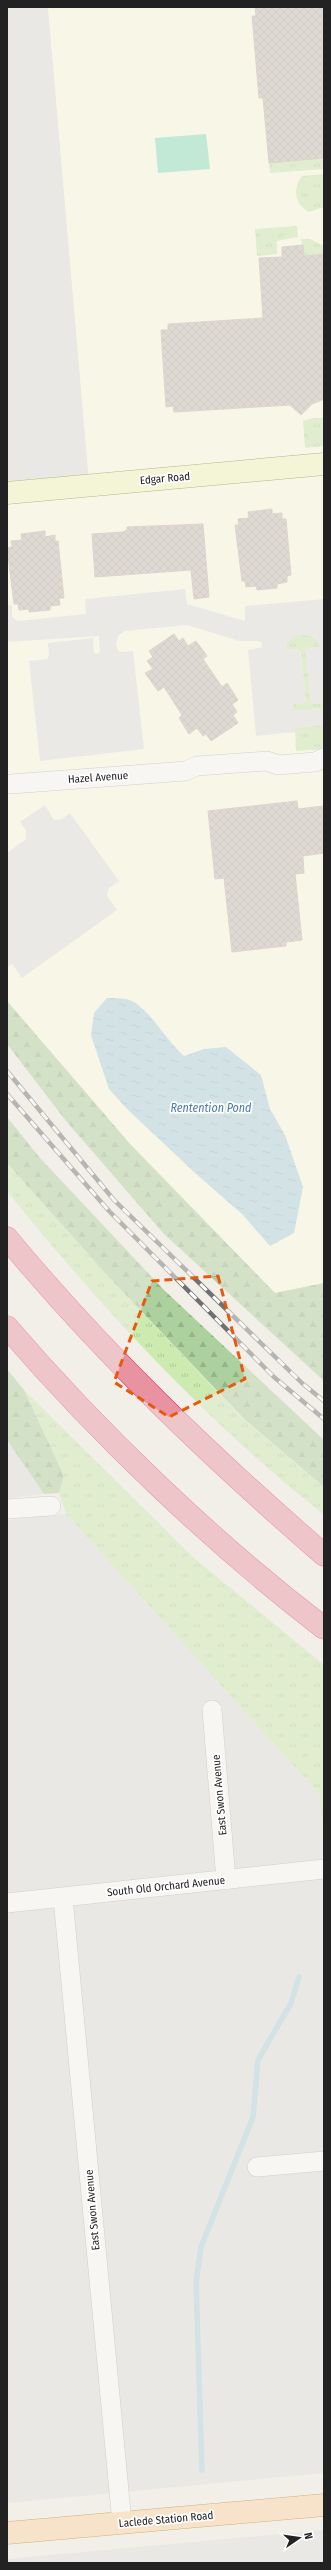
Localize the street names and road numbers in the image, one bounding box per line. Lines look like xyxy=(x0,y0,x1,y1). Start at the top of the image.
street label: Edgar Road xyxy=(139,470,191,487)
street label: Hazel Avenue xyxy=(67,769,129,786)
street label: East Swon Avenue xyxy=(209,1754,230,1836)
street label: South Old Orchard Avenue xyxy=(106,1874,226,1899)
street label: East Swon Avenue xyxy=(82,2169,103,2251)
street label: Laclede Station Road xyxy=(118,2509,214,2530)

